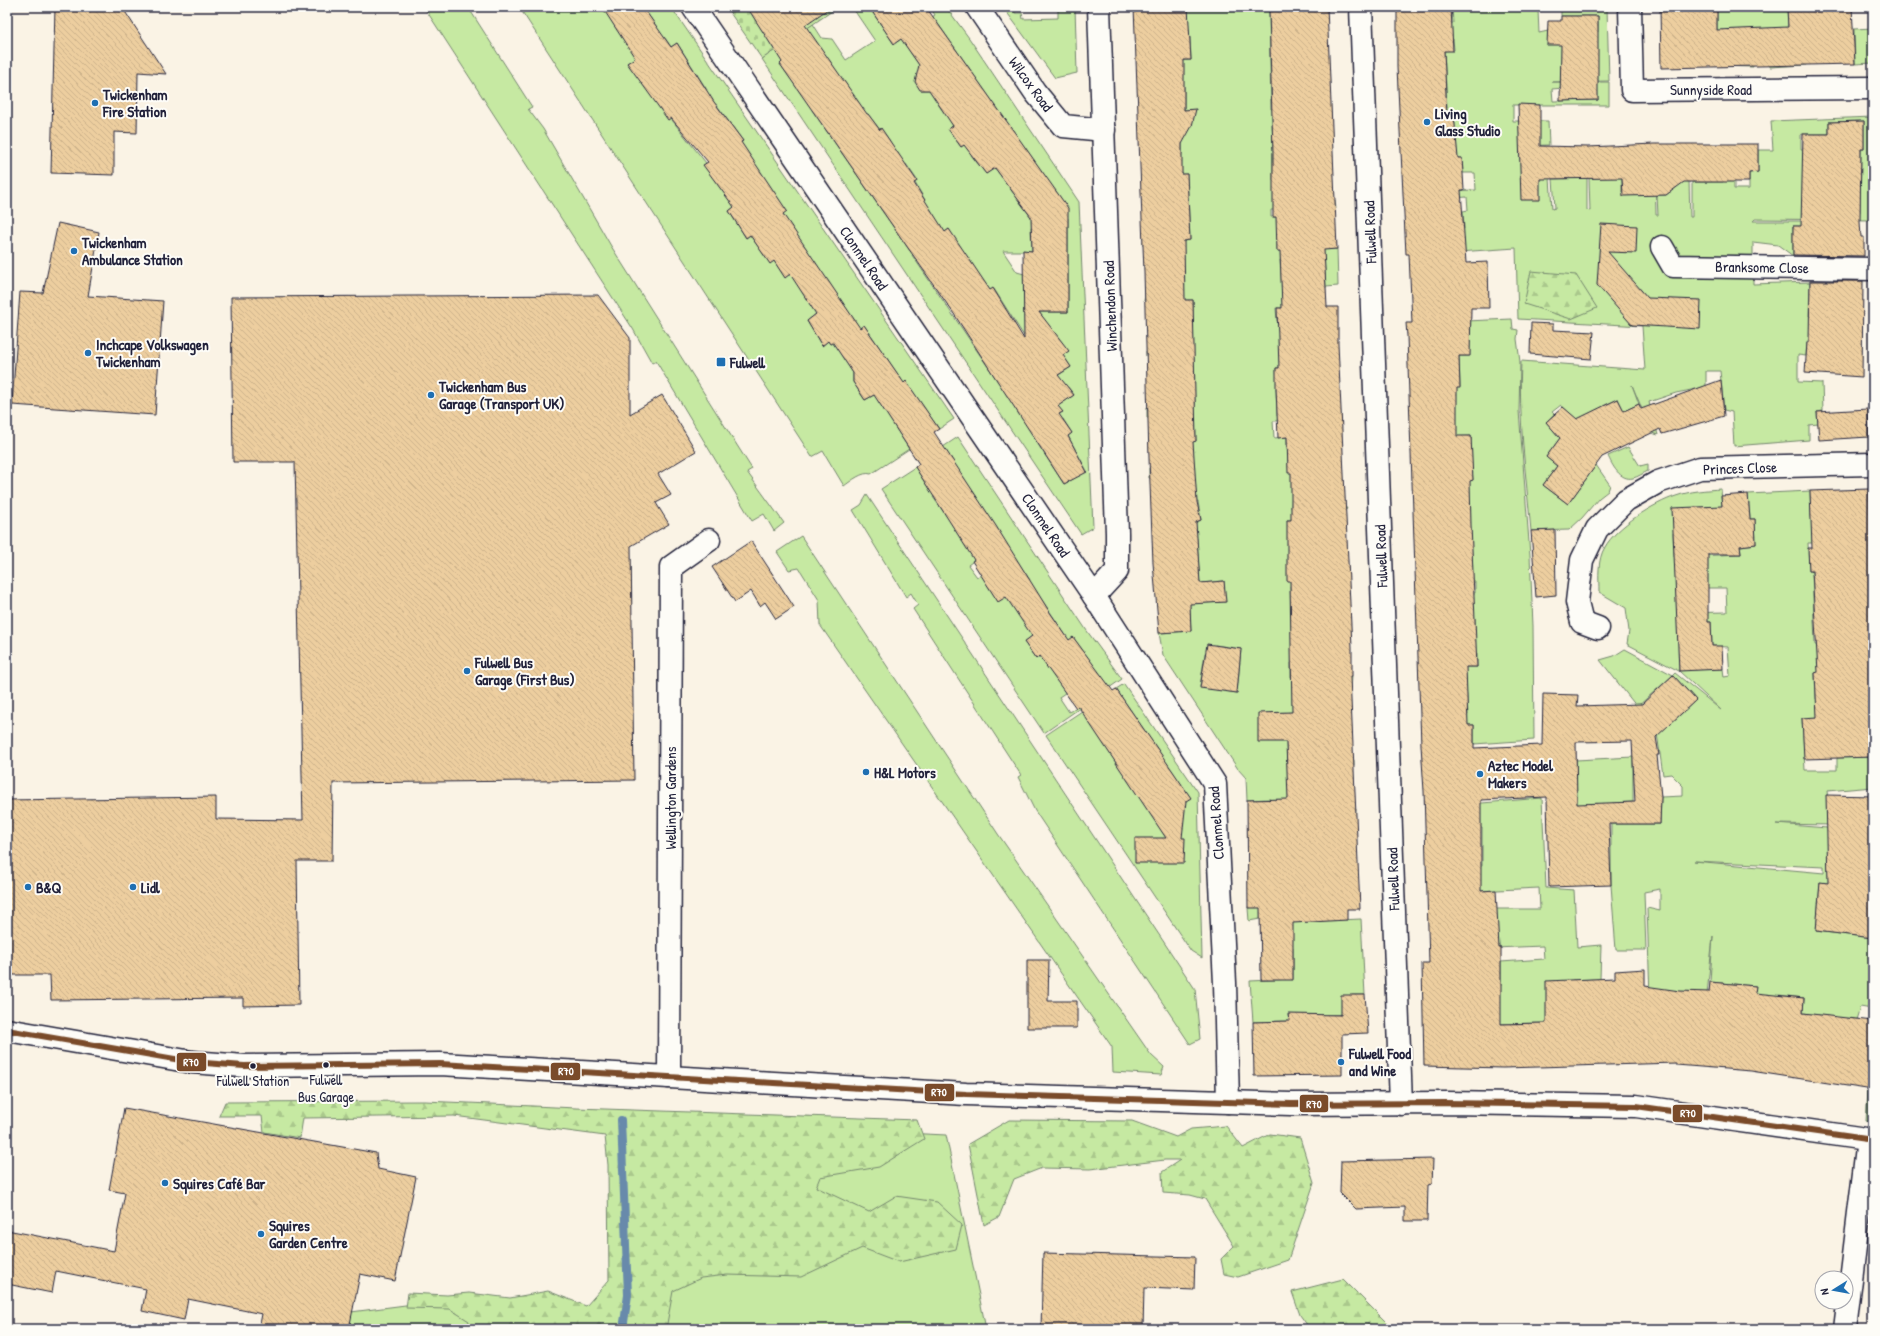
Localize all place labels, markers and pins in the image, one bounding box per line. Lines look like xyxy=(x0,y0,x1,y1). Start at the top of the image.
place label: Twickenham Fire Station xyxy=(102,84,168,122)
marker: Twickenham Fire Station xyxy=(90,98,100,108)
place label: Living Glass Studio xyxy=(1435,103,1500,141)
marker: Living Glass Studio xyxy=(1422,117,1432,127)
place label: Twickenham Ambulance Station xyxy=(81,232,183,270)
marker: Twickenham Ambulance Station xyxy=(69,246,79,256)
place label: Inchcape Volkswagen Twickenham xyxy=(95,334,209,372)
marker: Inchcape Volkswagen Twickenham xyxy=(83,348,93,358)
place label: Fulwell xyxy=(729,352,766,373)
marker: Fulwell xyxy=(715,356,727,368)
place label: Twickenham Bus Garage (Transport UK) xyxy=(438,376,564,415)
marker: Twickenham Bus Garage (Transport UK) xyxy=(426,390,436,400)
place label: Fulwell Bus Garage (First Bus) xyxy=(474,652,575,691)
marker: Fulwell Bus Garage (First Bus) xyxy=(462,666,472,676)
place label: Aztec Model Makers xyxy=(1488,755,1554,793)
place label: H&L Motors xyxy=(874,762,936,783)
marker: H&L Motors xyxy=(861,767,871,777)
marker: Aztec Model Makers xyxy=(1475,769,1485,779)
place label: B&Q xyxy=(36,877,62,898)
place label: Lidl xyxy=(141,877,161,898)
marker: B&Q xyxy=(23,882,33,892)
marker: Lidl xyxy=(128,882,138,892)
place label: Fulwell Food and Wine xyxy=(1348,1043,1411,1081)
marker: Fulwell Food and Wine xyxy=(1336,1057,1346,1067)
marker: Fulwell Bus Garage xyxy=(321,1060,331,1070)
marker: Fulwell Station xyxy=(248,1061,258,1071)
place label: Fulwell Bus Garage xyxy=(298,1070,355,1107)
place label: Fulwell Station xyxy=(216,1071,289,1090)
place label: Squires Café Bar xyxy=(173,1173,266,1195)
marker: Squires Café Bar xyxy=(160,1178,170,1188)
place label: Squires Garden Centre xyxy=(269,1215,348,1253)
marker: Squires Garden Centre xyxy=(256,1229,266,1239)

